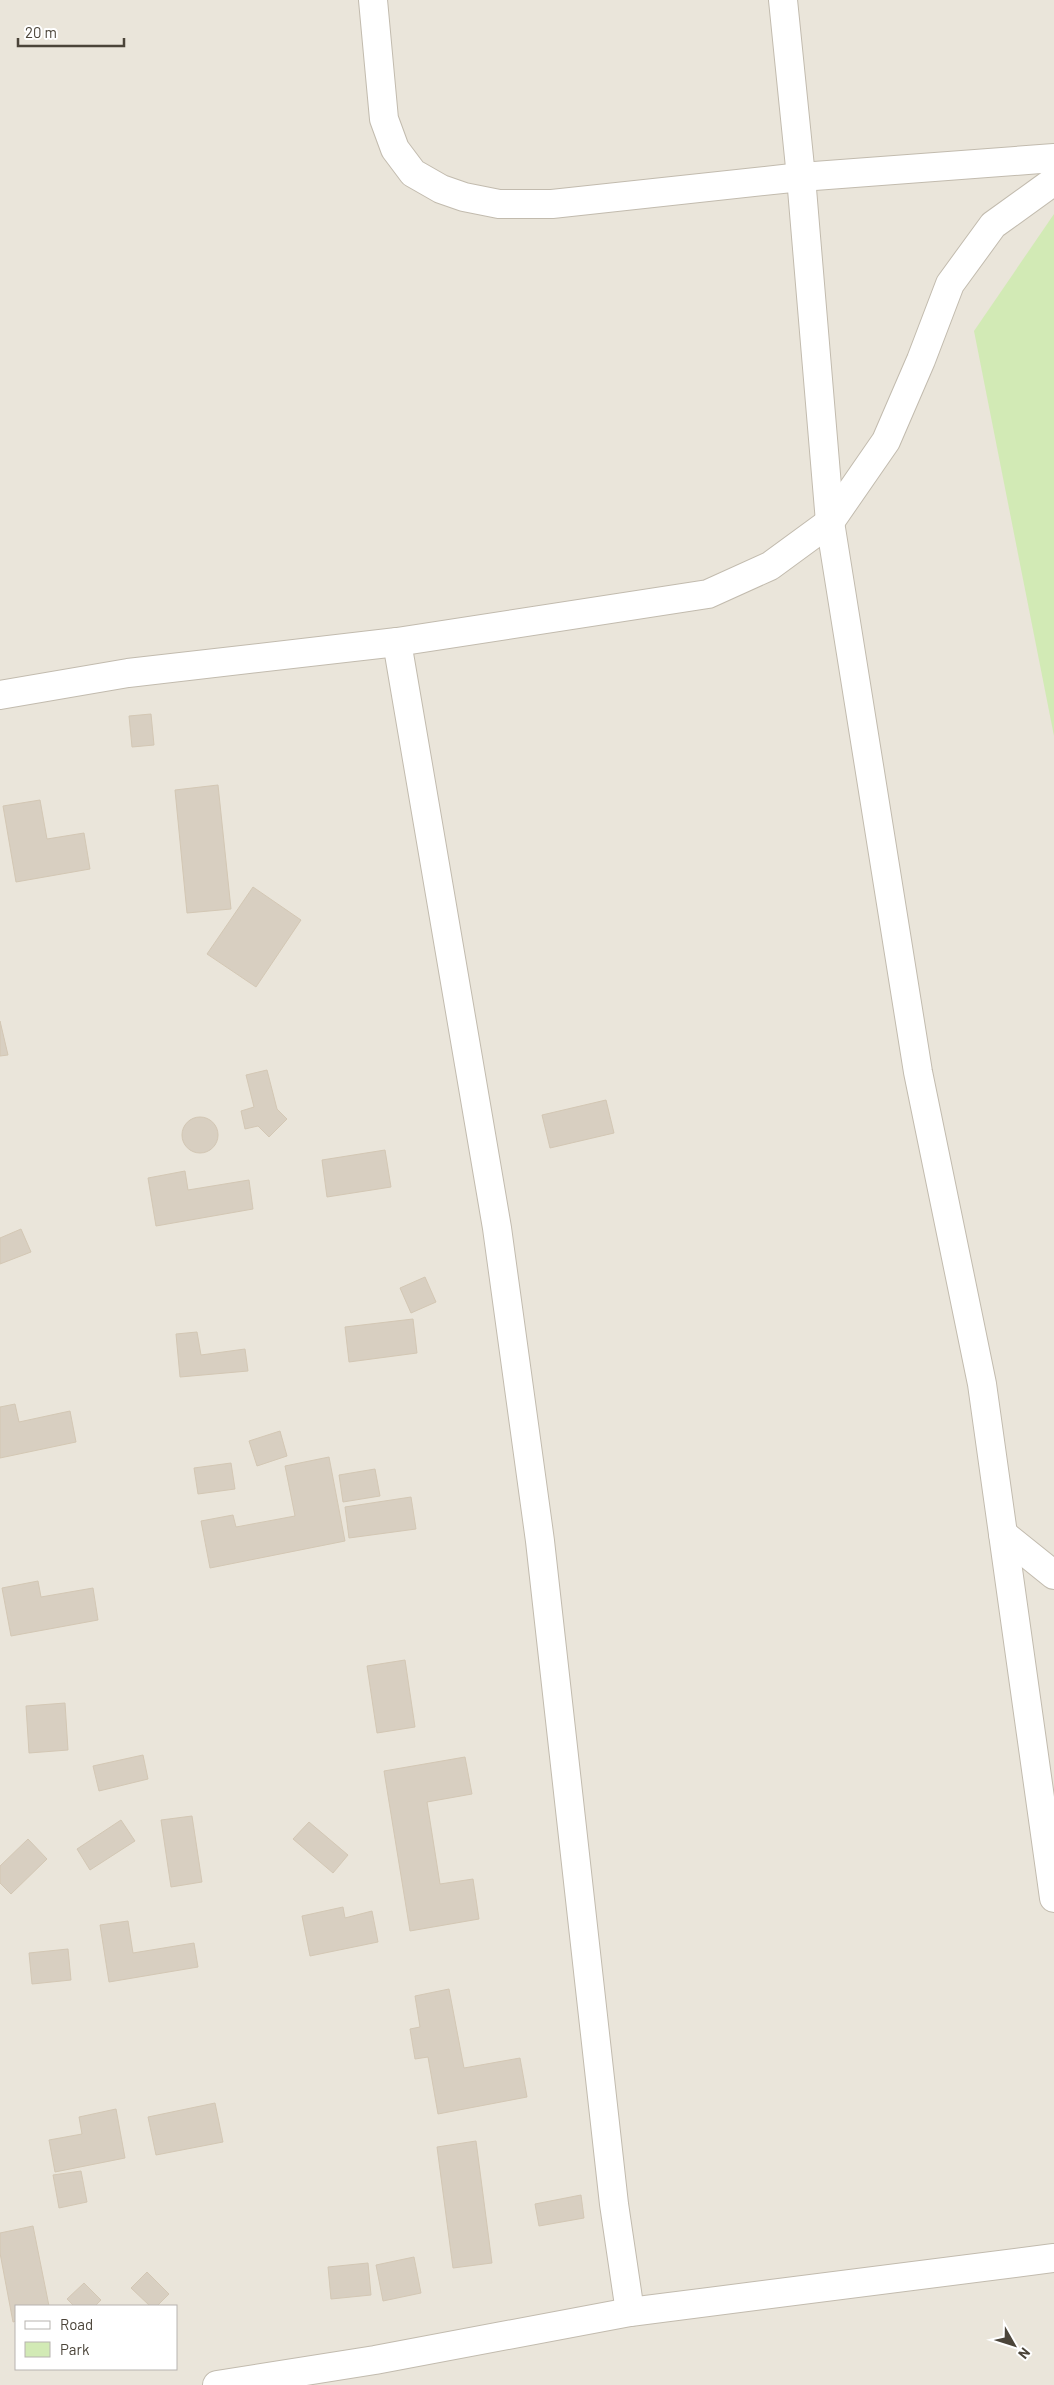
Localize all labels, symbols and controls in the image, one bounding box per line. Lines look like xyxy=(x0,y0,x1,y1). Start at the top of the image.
scale bar xyxy=(18,15,124,47)
text: 20 m xyxy=(25,23,57,41)
legend xyxy=(15,2305,178,2370)
text: Road xyxy=(60,2315,93,2333)
north arrow xyxy=(989,2320,1039,2370)
text: Park xyxy=(60,2340,90,2358)
text: N xyxy=(1015,2345,1034,2362)

